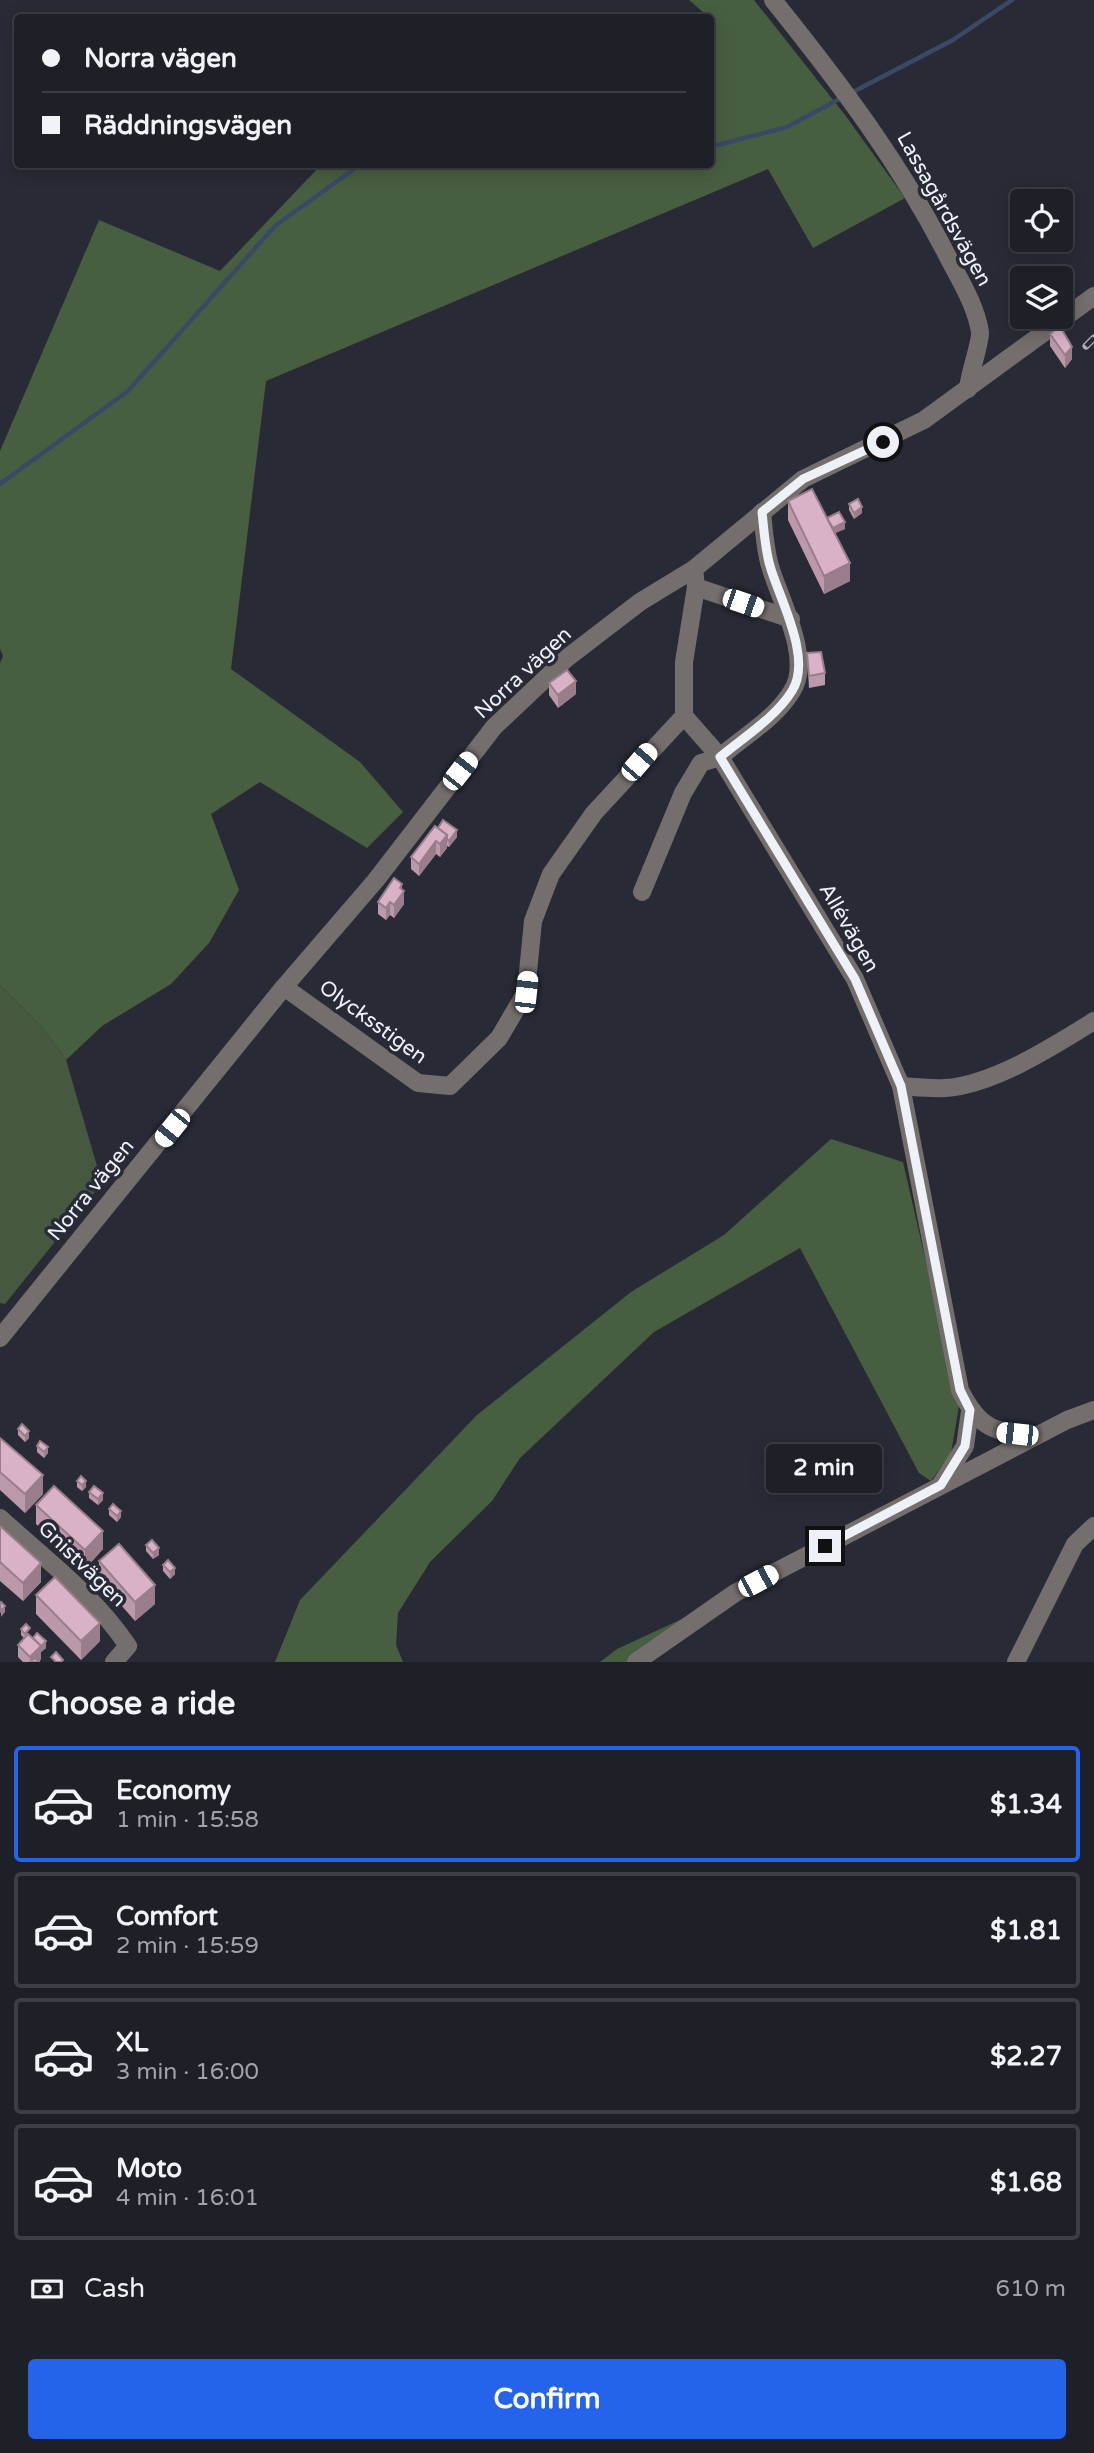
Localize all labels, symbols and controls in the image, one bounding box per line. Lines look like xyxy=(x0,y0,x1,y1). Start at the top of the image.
text: Norra vägen xyxy=(84,43,237,74)
text: Räddningsvägen xyxy=(84,110,292,141)
street label: Lassagårdsvägen xyxy=(891,127,997,291)
map controls xyxy=(1010,189,1073,329)
button: locate xyxy=(1010,189,1073,252)
button: layers xyxy=(1010,266,1073,329)
route start xyxy=(867,426,899,458)
car xyxy=(720,586,767,620)
street label: Norra vägen xyxy=(469,622,577,724)
car xyxy=(618,739,661,785)
car xyxy=(439,748,482,794)
street label: Allévägen xyxy=(814,879,884,977)
car xyxy=(514,970,539,1014)
street label: Olycksstigen xyxy=(314,975,432,1069)
car xyxy=(151,1105,194,1151)
street label: Norra vägen xyxy=(42,1134,140,1246)
car xyxy=(996,1421,1039,1447)
callout: 2 min xyxy=(767,1444,883,1494)
text: 2 min xyxy=(793,1454,855,1482)
street label: Gnistvägen xyxy=(33,1516,131,1612)
route end xyxy=(809,1530,841,1562)
car xyxy=(735,1562,782,1600)
text: Choose a ride xyxy=(28,1685,235,1723)
icon: car xyxy=(32,1773,95,1836)
text: Economy xyxy=(116,1775,231,1806)
text: $1.34 xyxy=(990,1789,1062,1820)
text: 1 min · 15:58 xyxy=(116,1806,259,1834)
icon: car xyxy=(32,1899,95,1962)
text: Comfort xyxy=(116,1901,218,1932)
text: $1.81 xyxy=(990,1915,1062,1946)
text: 2 min · 15:59 xyxy=(116,1932,259,1960)
icon: car xyxy=(32,2025,95,2088)
text: XL xyxy=(116,2027,148,2058)
text: $2.27 xyxy=(990,2041,1062,2072)
text: 3 min · 16:00 xyxy=(116,2058,259,2086)
icon: car xyxy=(32,2151,95,2214)
text: Moto xyxy=(116,2153,182,2184)
text: $1.68 xyxy=(990,2167,1062,2198)
text: 4 min · 16:01 xyxy=(116,2184,259,2212)
icon: cash xyxy=(28,2270,66,2308)
text: Cash xyxy=(84,2273,145,2304)
text: 610 m xyxy=(996,2275,1066,2303)
button: Confirm xyxy=(28,2359,1066,2439)

